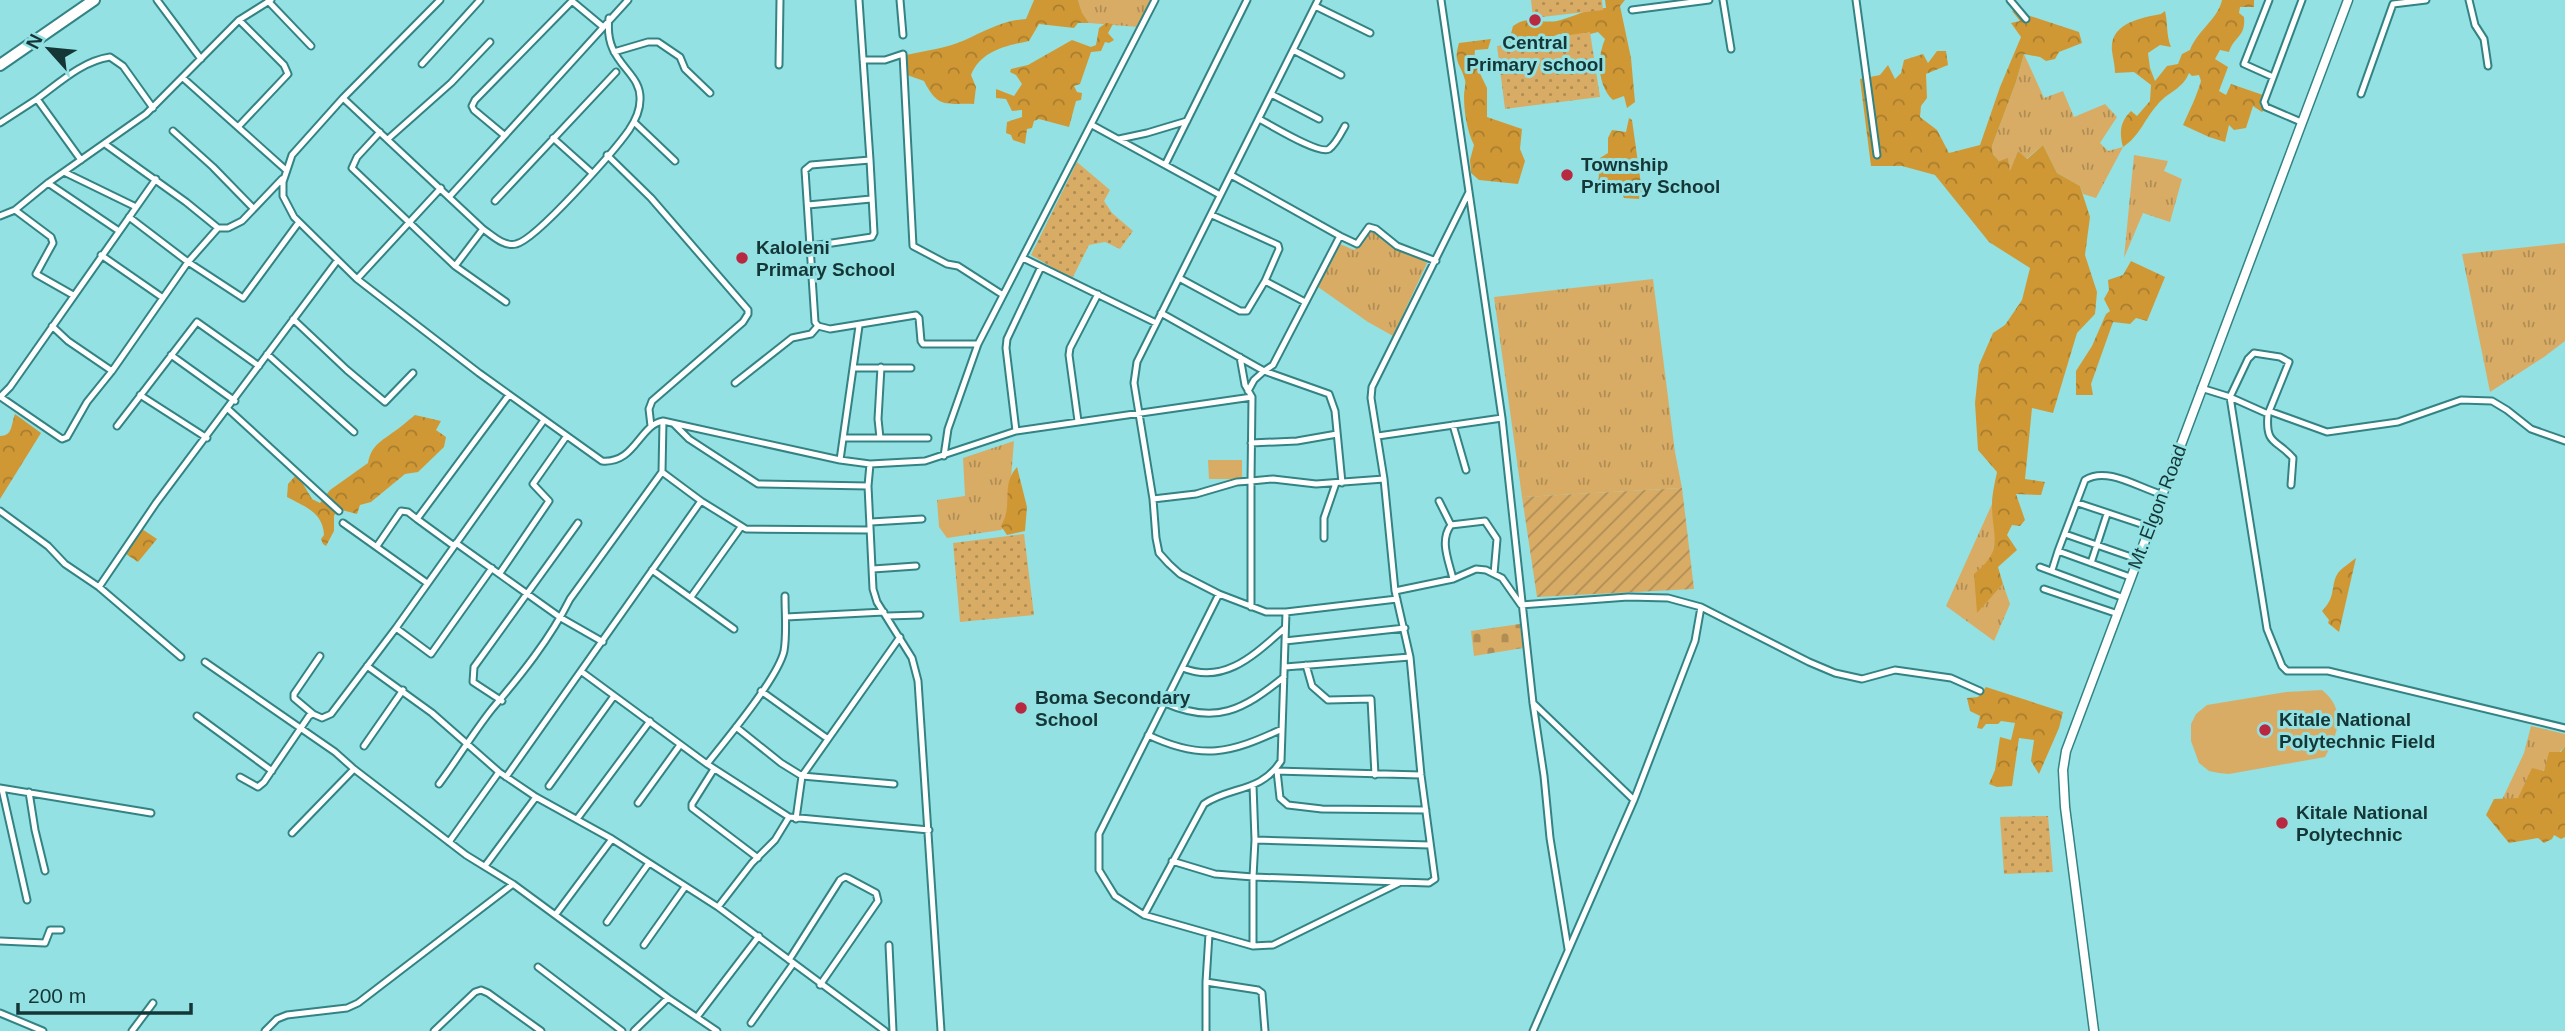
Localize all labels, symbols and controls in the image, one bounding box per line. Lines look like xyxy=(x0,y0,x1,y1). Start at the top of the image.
marker: Central Primary school xyxy=(1527,12,1543,28)
north arrow xyxy=(14,14,84,84)
text: N xyxy=(22,31,47,52)
place label: Central Primary school xyxy=(1466,32,1604,75)
place label: Township Primary School xyxy=(1581,154,1720,197)
marker: Township Primary School xyxy=(1559,167,1575,183)
place label: Kaloleni Primary School xyxy=(756,237,895,280)
marker: Kaloleni Primary School xyxy=(734,250,750,266)
street label: Mt. Elgon Road xyxy=(2124,442,2190,572)
place label: Boma Secondary School xyxy=(1035,687,1191,730)
marker: Boma Secondary School xyxy=(1013,700,1029,716)
place label: Kitale National Polytechnic Field xyxy=(2279,709,2435,752)
marker: Kitale National Polytechnic Field xyxy=(2257,722,2273,738)
place label: Kitale National Polytechnic xyxy=(2296,802,2428,845)
marker: Kitale National Polytechnic xyxy=(2274,815,2290,831)
scale bar xyxy=(18,972,191,1016)
text: 200 m xyxy=(28,984,86,1007)

